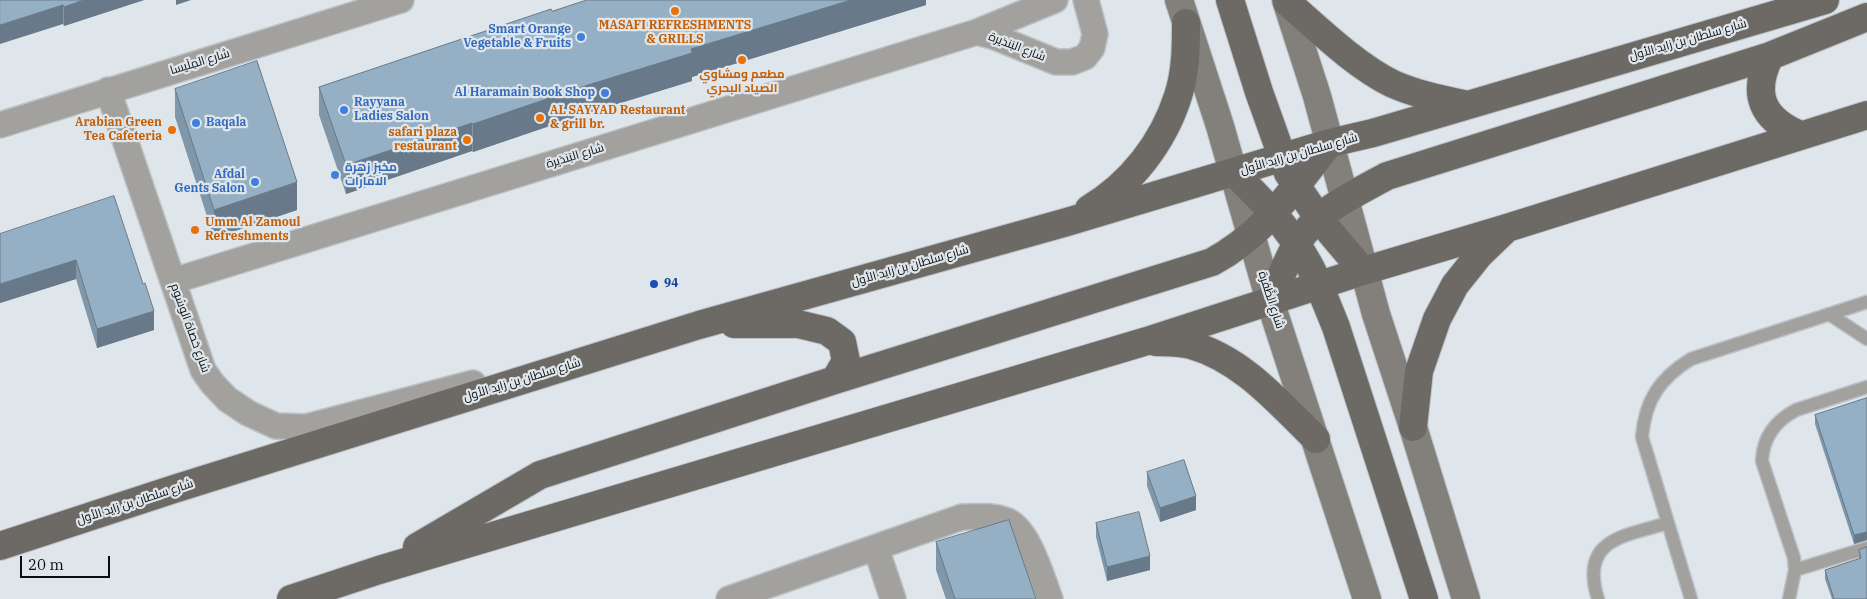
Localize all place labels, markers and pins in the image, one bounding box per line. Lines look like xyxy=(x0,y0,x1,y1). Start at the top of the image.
marker: MASAFI REFRESHMENTS & GRILLS xyxy=(669,5,681,17)
place label: MASAFI REFRESHMENTS & GRILLS xyxy=(599,19,751,47)
place label: Smart Orange Vegetable & Fruits xyxy=(463,23,571,51)
marker: Smart Orange Vegetable & Fruits xyxy=(575,31,587,43)
marker: مطعم ومشاوي الصياد البحري xyxy=(736,54,748,66)
place label: مطعم ومشاوي الصياد البحري xyxy=(699,68,785,96)
place label: Al Haramain Book Shop xyxy=(455,86,595,100)
marker: Al Haramain Book Shop xyxy=(599,87,611,99)
place label: Rayyana Ladies Salon xyxy=(354,96,429,124)
marker: Rayyana Ladies Salon xyxy=(338,104,350,116)
place label: AL SAYYAD Restaurant & grill br. xyxy=(550,104,685,132)
marker: AL SAYYAD Restaurant & grill br. xyxy=(534,112,546,124)
place label: Arabian Green Tea Cafeteria xyxy=(75,116,162,144)
place label: Baqala xyxy=(206,116,246,130)
marker: Baqala xyxy=(190,117,202,129)
marker: Arabian Green Tea Cafeteria xyxy=(166,124,178,136)
place label: safari plaza restaurant xyxy=(389,126,457,154)
marker: safari plaza restaurant xyxy=(461,134,473,146)
place label: مخبز زهرة الامارات xyxy=(345,161,397,189)
place label: Afdal Gents Salon xyxy=(174,168,245,196)
marker: مخبز زهرة الامارات xyxy=(329,169,341,181)
marker: Afdal Gents Salon xyxy=(249,176,261,188)
place label: Umm Al Zamoul Refreshments xyxy=(205,216,301,244)
marker: Umm Al Zamoul Refreshments xyxy=(189,224,201,236)
place label: 94 xyxy=(664,277,678,291)
marker: 94 xyxy=(648,278,660,290)

